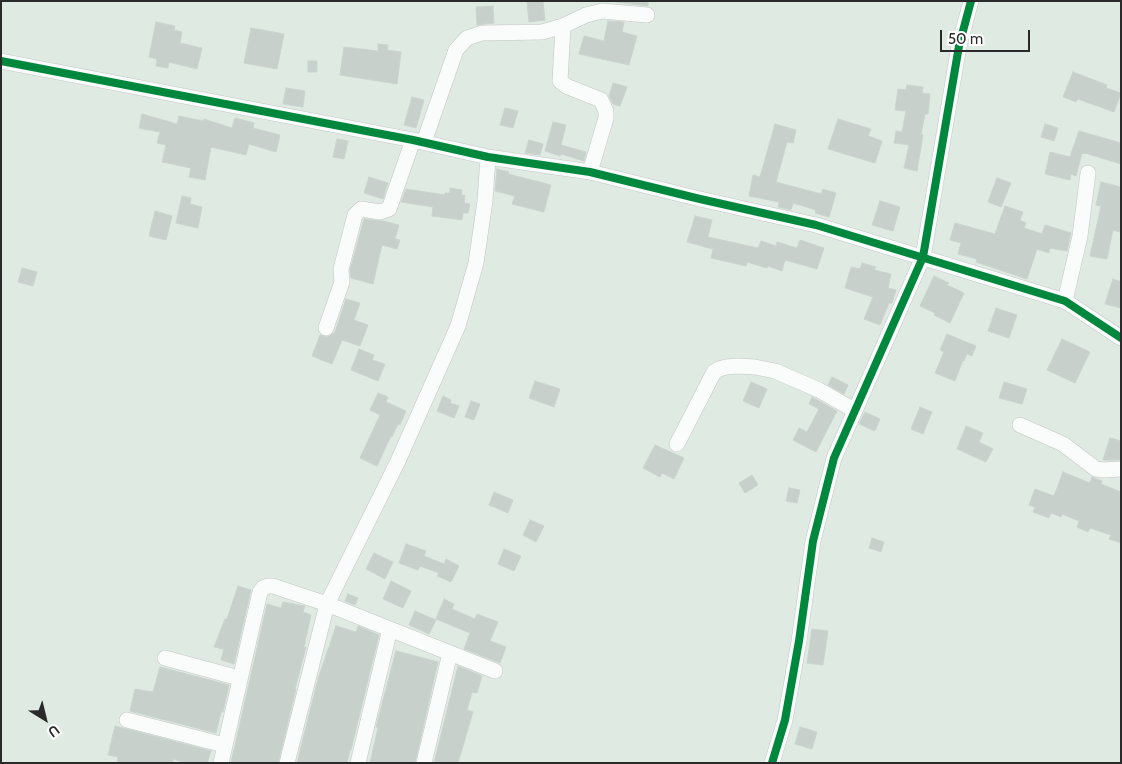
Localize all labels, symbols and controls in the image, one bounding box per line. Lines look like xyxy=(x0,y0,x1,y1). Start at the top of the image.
scale bar xyxy=(942,20,1032,52)
text: 50 m xyxy=(948,30,983,48)
north arrow xyxy=(20,694,70,744)
text: U xyxy=(44,721,63,741)

